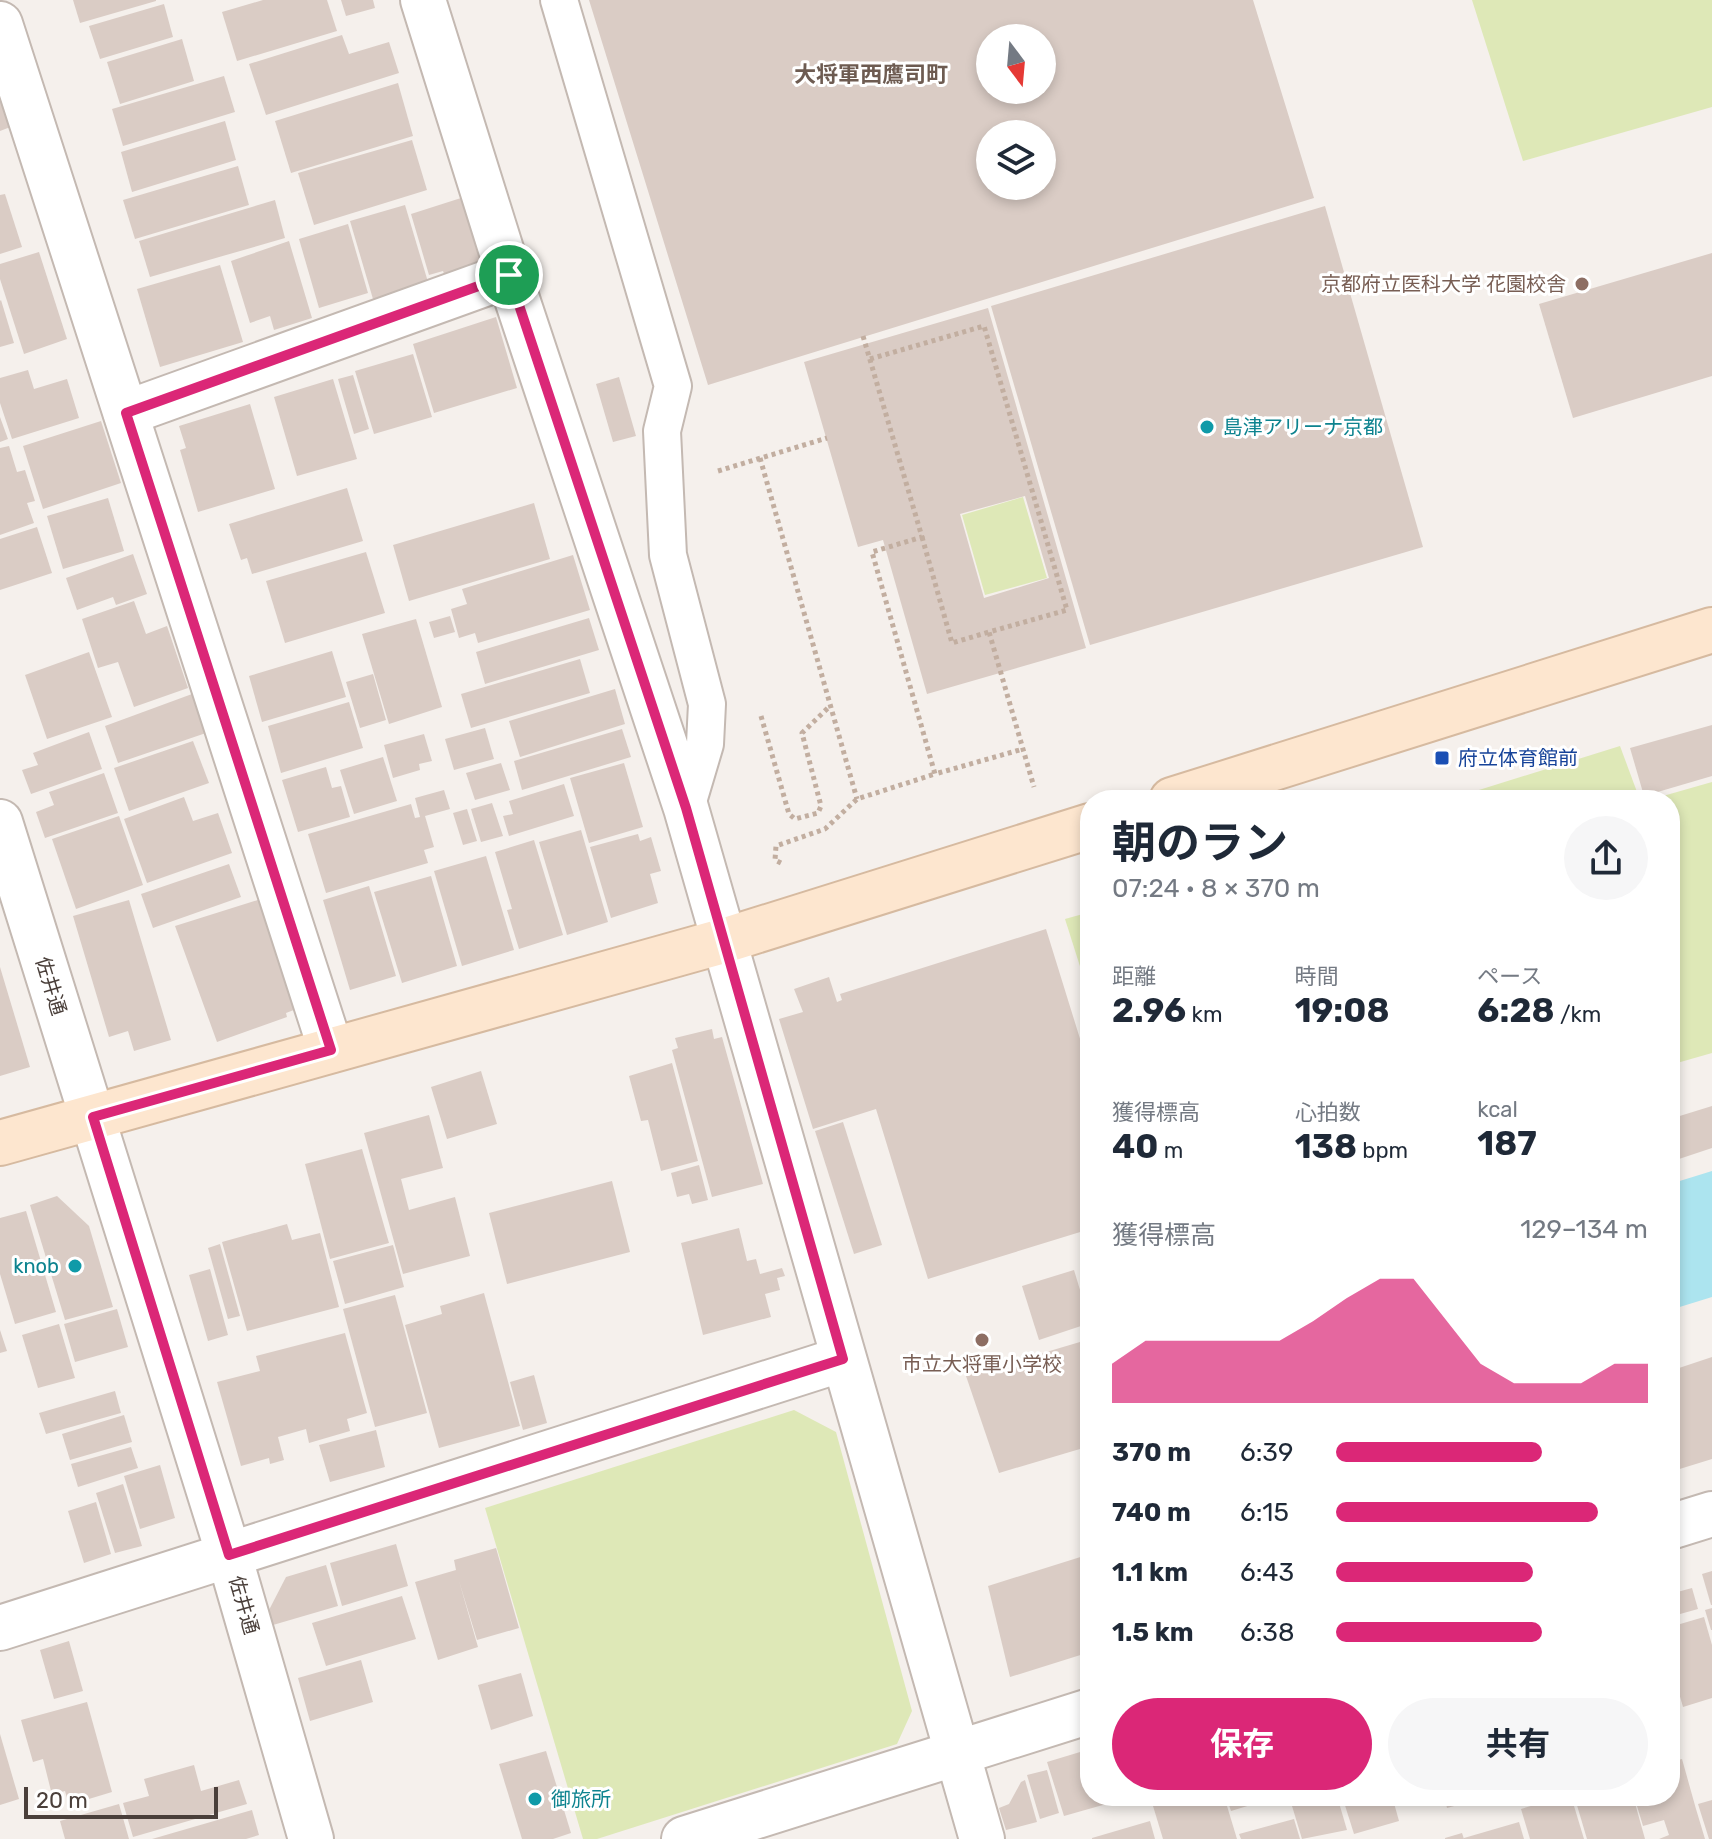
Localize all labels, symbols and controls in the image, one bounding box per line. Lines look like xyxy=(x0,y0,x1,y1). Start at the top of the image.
north arrow xyxy=(976,24,1056,104)
map controls xyxy=(976,24,1056,200)
district label: 大将軍西鷹司町 xyxy=(794,61,948,88)
button: layers xyxy=(976,120,1056,200)
pin xyxy=(475,241,543,309)
icon: arrive xyxy=(487,253,531,297)
place label: 京都府立医科大学 花園校舎 xyxy=(1321,272,1566,296)
marker: 京都府立医科大学 花園校舎 xyxy=(1573,275,1591,293)
place label: 島津アリーナ京都 xyxy=(1223,415,1383,439)
marker: 島津アリーナ京都 xyxy=(1198,418,1216,436)
place label: 府立体育館前 xyxy=(1458,746,1578,770)
marker: 府立体育館前 xyxy=(1433,749,1451,767)
button: share xyxy=(1564,816,1648,900)
text: 朝のラン xyxy=(1112,817,1288,869)
text: 07:24 · 8 × 370 m xyxy=(1112,873,1320,904)
street label: 佐井通 xyxy=(31,954,71,1018)
text: 距離 xyxy=(1112,963,1156,990)
text: 時間 xyxy=(1295,963,1339,990)
text: ペース xyxy=(1477,963,1542,990)
text: 2.96 xyxy=(1112,990,1186,1031)
text: 19:08 xyxy=(1295,990,1389,1031)
text: 6:28 xyxy=(1477,990,1555,1031)
text: km xyxy=(1186,1001,1222,1028)
text: /km xyxy=(1555,1001,1601,1028)
text: kcal xyxy=(1477,1096,1518,1123)
text: 獲得標高 xyxy=(1112,1099,1200,1126)
text: 心拍数 xyxy=(1295,1099,1361,1126)
text: 187 xyxy=(1477,1123,1537,1164)
text: 40 xyxy=(1112,1126,1158,1167)
text: 138 xyxy=(1295,1126,1357,1167)
text: m xyxy=(1158,1137,1183,1164)
text: bpm xyxy=(1357,1137,1408,1164)
text: 129–134 m xyxy=(1520,1214,1648,1245)
text: 獲得標高 xyxy=(1112,1220,1216,1251)
place label: knob xyxy=(13,1254,59,1278)
marker: knob xyxy=(66,1257,84,1275)
marker: 市立大将軍小学校 xyxy=(973,1331,991,1349)
place label: 市立大将軍小学校 xyxy=(902,1352,1062,1376)
text: 370 m xyxy=(1112,1437,1191,1468)
text: 6:39 xyxy=(1240,1437,1293,1468)
text: 740 m xyxy=(1112,1497,1191,1528)
text: 6:15 xyxy=(1240,1497,1289,1528)
text: 1.1 km xyxy=(1112,1557,1188,1588)
text: 6:43 xyxy=(1240,1557,1294,1588)
street label: 佐井通 xyxy=(224,1573,264,1637)
text: 1.5 km xyxy=(1112,1617,1194,1648)
text: 6:38 xyxy=(1240,1617,1295,1648)
button: 保存 xyxy=(1112,1698,1372,1790)
button: 共有 xyxy=(1388,1698,1648,1790)
scale bar xyxy=(24,1783,218,1819)
text: 20 m xyxy=(36,1787,88,1814)
place label: 御旅所 xyxy=(551,1787,611,1811)
marker: 御旅所 xyxy=(526,1790,544,1808)

